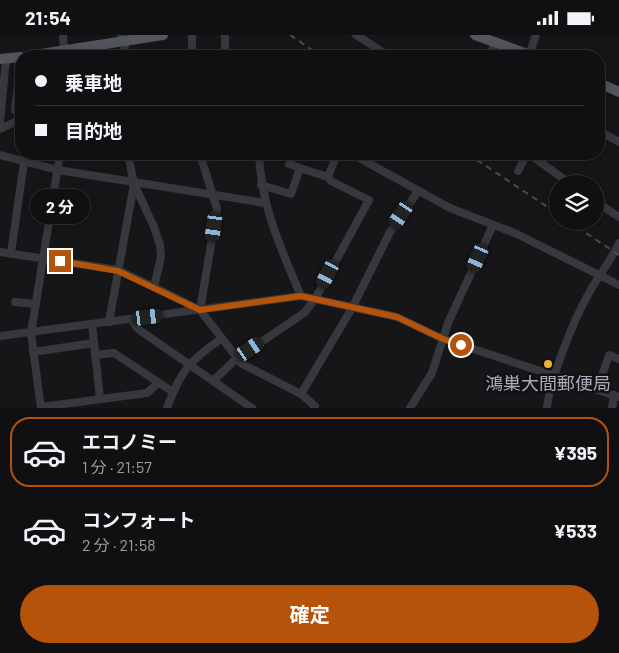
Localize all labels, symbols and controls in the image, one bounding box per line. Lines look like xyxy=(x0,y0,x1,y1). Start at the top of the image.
text: 21:54 xyxy=(25,6,71,29)
text: 乗車地 xyxy=(65,71,122,94)
text: 目的地 xyxy=(65,119,122,142)
map controls xyxy=(549,175,604,230)
button: layers xyxy=(549,175,604,230)
callout: 2 分 xyxy=(30,189,90,223)
text: 2 分 xyxy=(46,197,74,216)
car xyxy=(386,198,415,232)
car xyxy=(204,211,223,243)
car xyxy=(465,241,490,275)
route end xyxy=(49,250,71,272)
car xyxy=(314,257,341,291)
car xyxy=(132,308,163,326)
car xyxy=(233,334,266,364)
route start xyxy=(450,334,472,356)
marker: 鴻巣大間郵便局 xyxy=(542,358,554,370)
place label: 鴻巣大間郵便局 xyxy=(485,372,611,394)
icon: car xyxy=(22,430,67,475)
text: エコノミー xyxy=(82,430,177,453)
text: ¥395 xyxy=(553,441,597,464)
text: 1 分 · 21:57 xyxy=(82,457,152,476)
icon: car xyxy=(22,508,67,553)
text: コンフォート xyxy=(82,508,195,531)
text: ¥533 xyxy=(553,519,597,542)
text: 2 分 · 21:58 xyxy=(82,535,155,554)
button: 確定 xyxy=(20,585,599,643)

